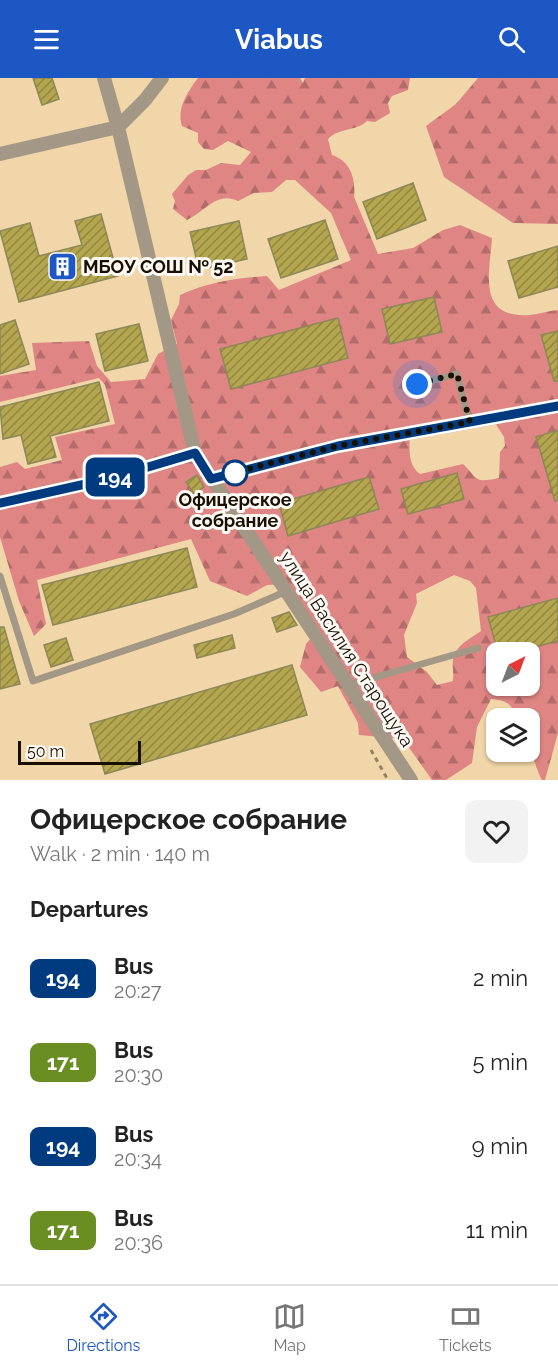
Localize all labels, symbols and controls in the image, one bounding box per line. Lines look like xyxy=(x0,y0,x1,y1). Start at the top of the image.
icon: menu xyxy=(30,23,63,56)
icon: search xyxy=(495,23,528,56)
text: Viabus xyxy=(235,24,323,55)
building icon: МБОУ СОШ № 52 xyxy=(46,250,78,282)
place label: МБОУ СОШ № 52 xyxy=(83,256,233,277)
your location xyxy=(402,369,432,399)
line badge: 194 xyxy=(80,458,150,496)
marker: Офицерское собрание xyxy=(222,460,248,486)
text: 194 xyxy=(98,465,132,490)
place label: Офицерское собрание xyxy=(179,489,292,531)
street label: улица Василия Старощука xyxy=(276,547,418,751)
north arrow xyxy=(486,642,540,696)
map controls xyxy=(486,642,540,762)
button: layers xyxy=(486,708,540,762)
scale bar xyxy=(18,738,141,766)
text: 50 m xyxy=(27,742,64,761)
button: heart xyxy=(465,800,528,863)
text: Офицерское собрание xyxy=(30,803,347,836)
text: Walk · 2 min · 140 m xyxy=(30,842,210,866)
text: Departures xyxy=(30,896,148,922)
text: Bus xyxy=(114,953,153,979)
text: 2 min xyxy=(473,965,528,991)
text: 194 xyxy=(46,966,80,991)
text: 20:27 xyxy=(114,979,162,1003)
text: Bus xyxy=(114,1037,153,1063)
text: 5 min xyxy=(473,1049,528,1075)
text: 171 xyxy=(47,1050,79,1075)
text: 20:30 xyxy=(114,1063,163,1087)
text: Bus xyxy=(114,1121,153,1147)
text: 9 min xyxy=(472,1133,528,1159)
text: 194 xyxy=(46,1134,80,1159)
text: 20:34 xyxy=(114,1147,162,1171)
text: Bus xyxy=(114,1205,153,1231)
text: 11 min xyxy=(466,1217,528,1243)
text: 171 xyxy=(47,1218,79,1243)
text: 20:36 xyxy=(114,1231,163,1255)
tab: Directions xyxy=(66,1300,140,1355)
tab: Map xyxy=(273,1300,306,1355)
tab: Tickets xyxy=(439,1300,492,1355)

